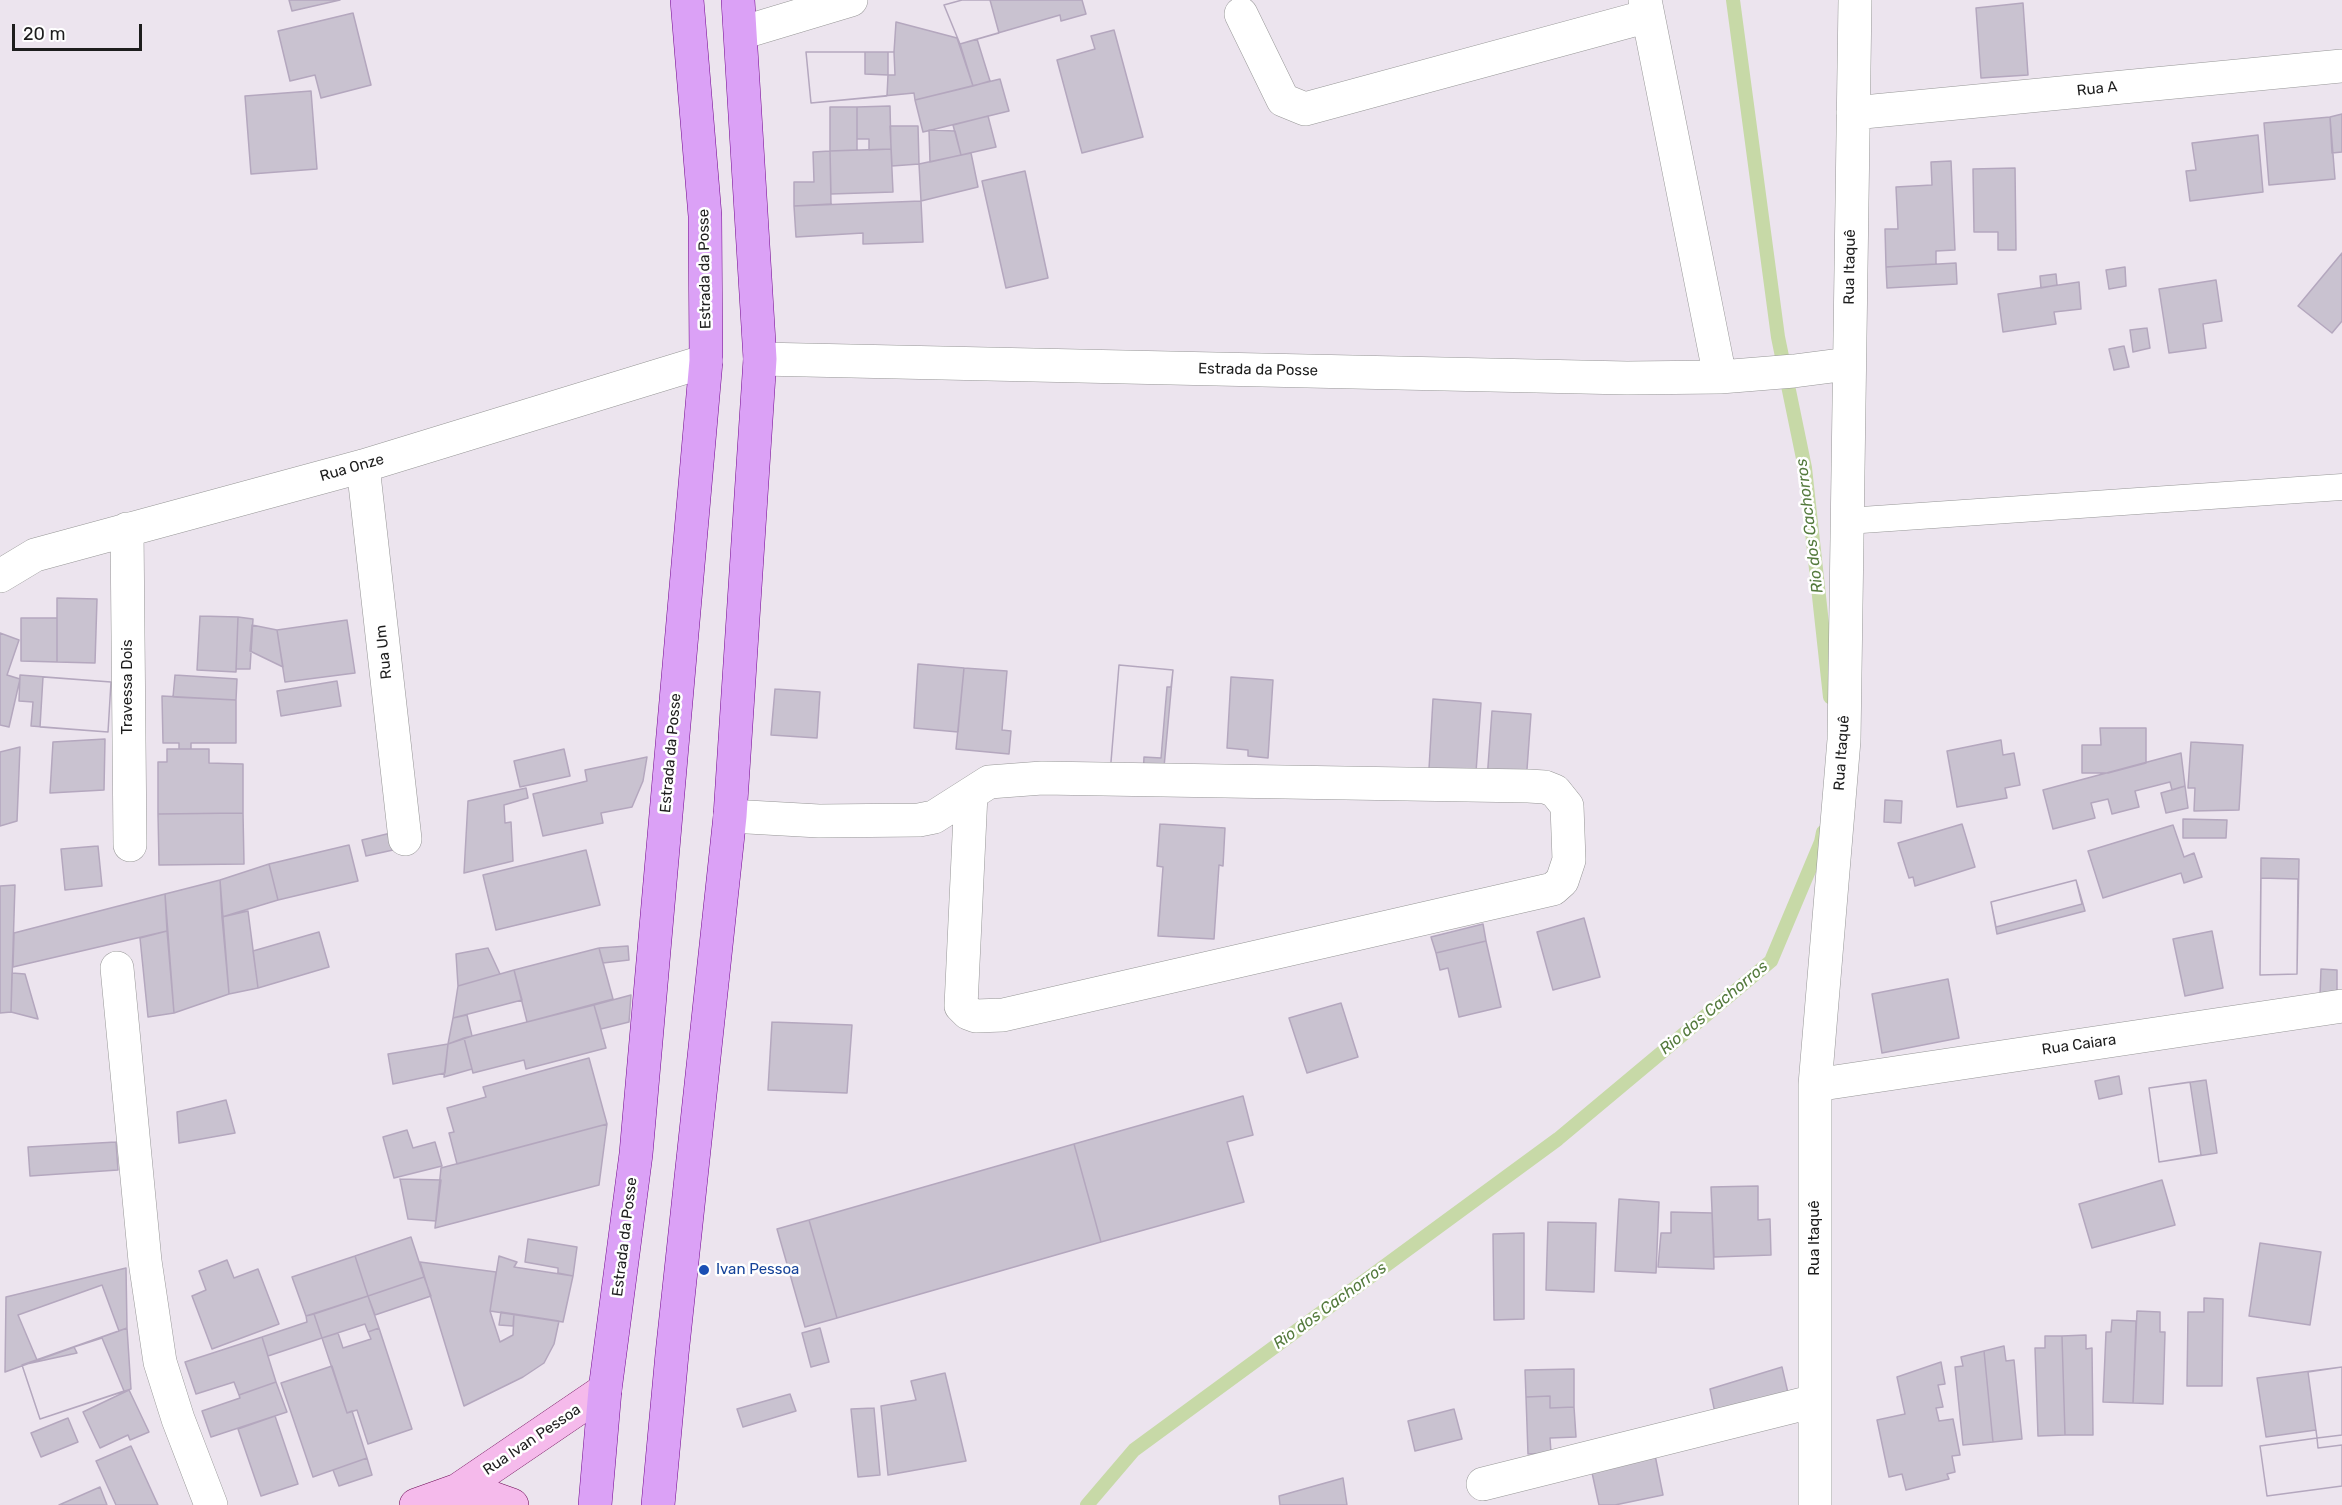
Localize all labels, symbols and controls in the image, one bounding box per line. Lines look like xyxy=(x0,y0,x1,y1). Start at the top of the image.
scale bar xyxy=(15,12,146,50)
text: 20 m xyxy=(23,23,65,45)
street label: Rua A xyxy=(2076,78,2118,100)
street label: Estrada da Posse xyxy=(695,209,715,329)
street label: Rua Itaquê xyxy=(1840,229,1860,305)
street label: Estrada da Posse xyxy=(1198,360,1318,380)
street label: Rua Onze xyxy=(318,450,386,486)
water label: Rio dos Cachorros xyxy=(1792,458,1828,594)
street label: Rua Um xyxy=(372,624,396,680)
street label: Travessa Dois xyxy=(119,639,137,735)
street label: Estrada da Posse xyxy=(657,692,685,814)
street label: Rua Itaquê xyxy=(1830,715,1854,791)
water label: Rio dos Cachorros xyxy=(1656,957,1772,1059)
street label: Rua Caiara xyxy=(2041,1031,2117,1059)
street label: Estrada da Posse xyxy=(609,1176,641,1298)
street label: Rua Itaquê xyxy=(1806,1200,1824,1276)
water label: Rio dos Cachorros xyxy=(1270,1258,1390,1354)
place label: Ivan Pessoa xyxy=(716,1261,799,1279)
marker: Ivan Pessoa xyxy=(697,1263,711,1277)
street label: Rua Ivan Pessoa xyxy=(480,1401,584,1479)

